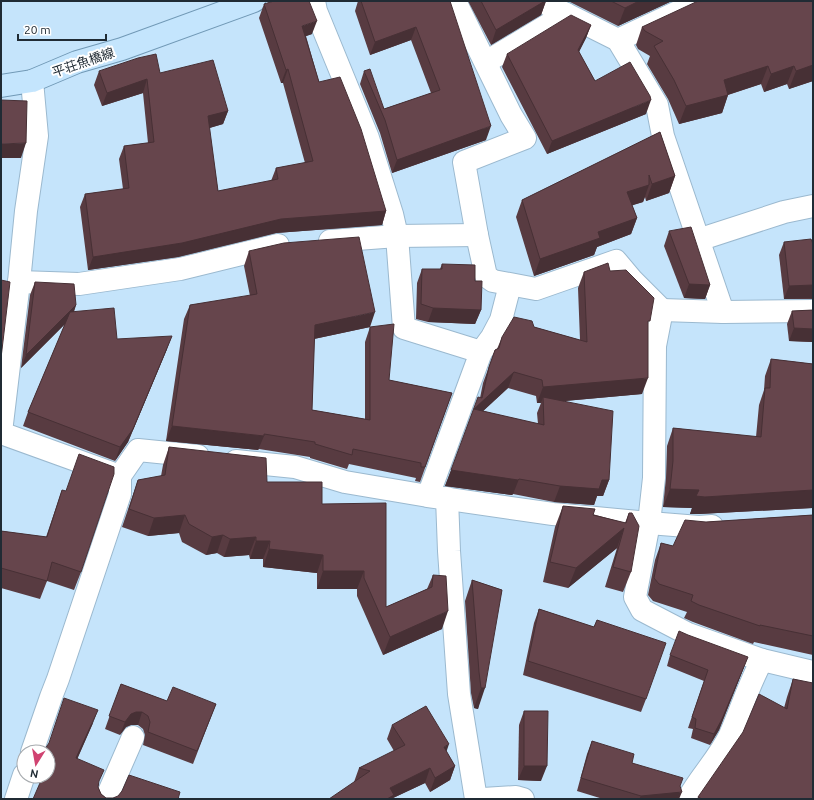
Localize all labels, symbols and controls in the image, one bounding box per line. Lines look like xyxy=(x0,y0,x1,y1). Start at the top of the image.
scale bar xyxy=(18,16,106,42)
text: 20 m xyxy=(24,23,51,36)
street label: 平荘魚橋線 xyxy=(50,45,116,79)
north arrow xyxy=(16,744,56,784)
text: N xyxy=(29,767,39,780)

